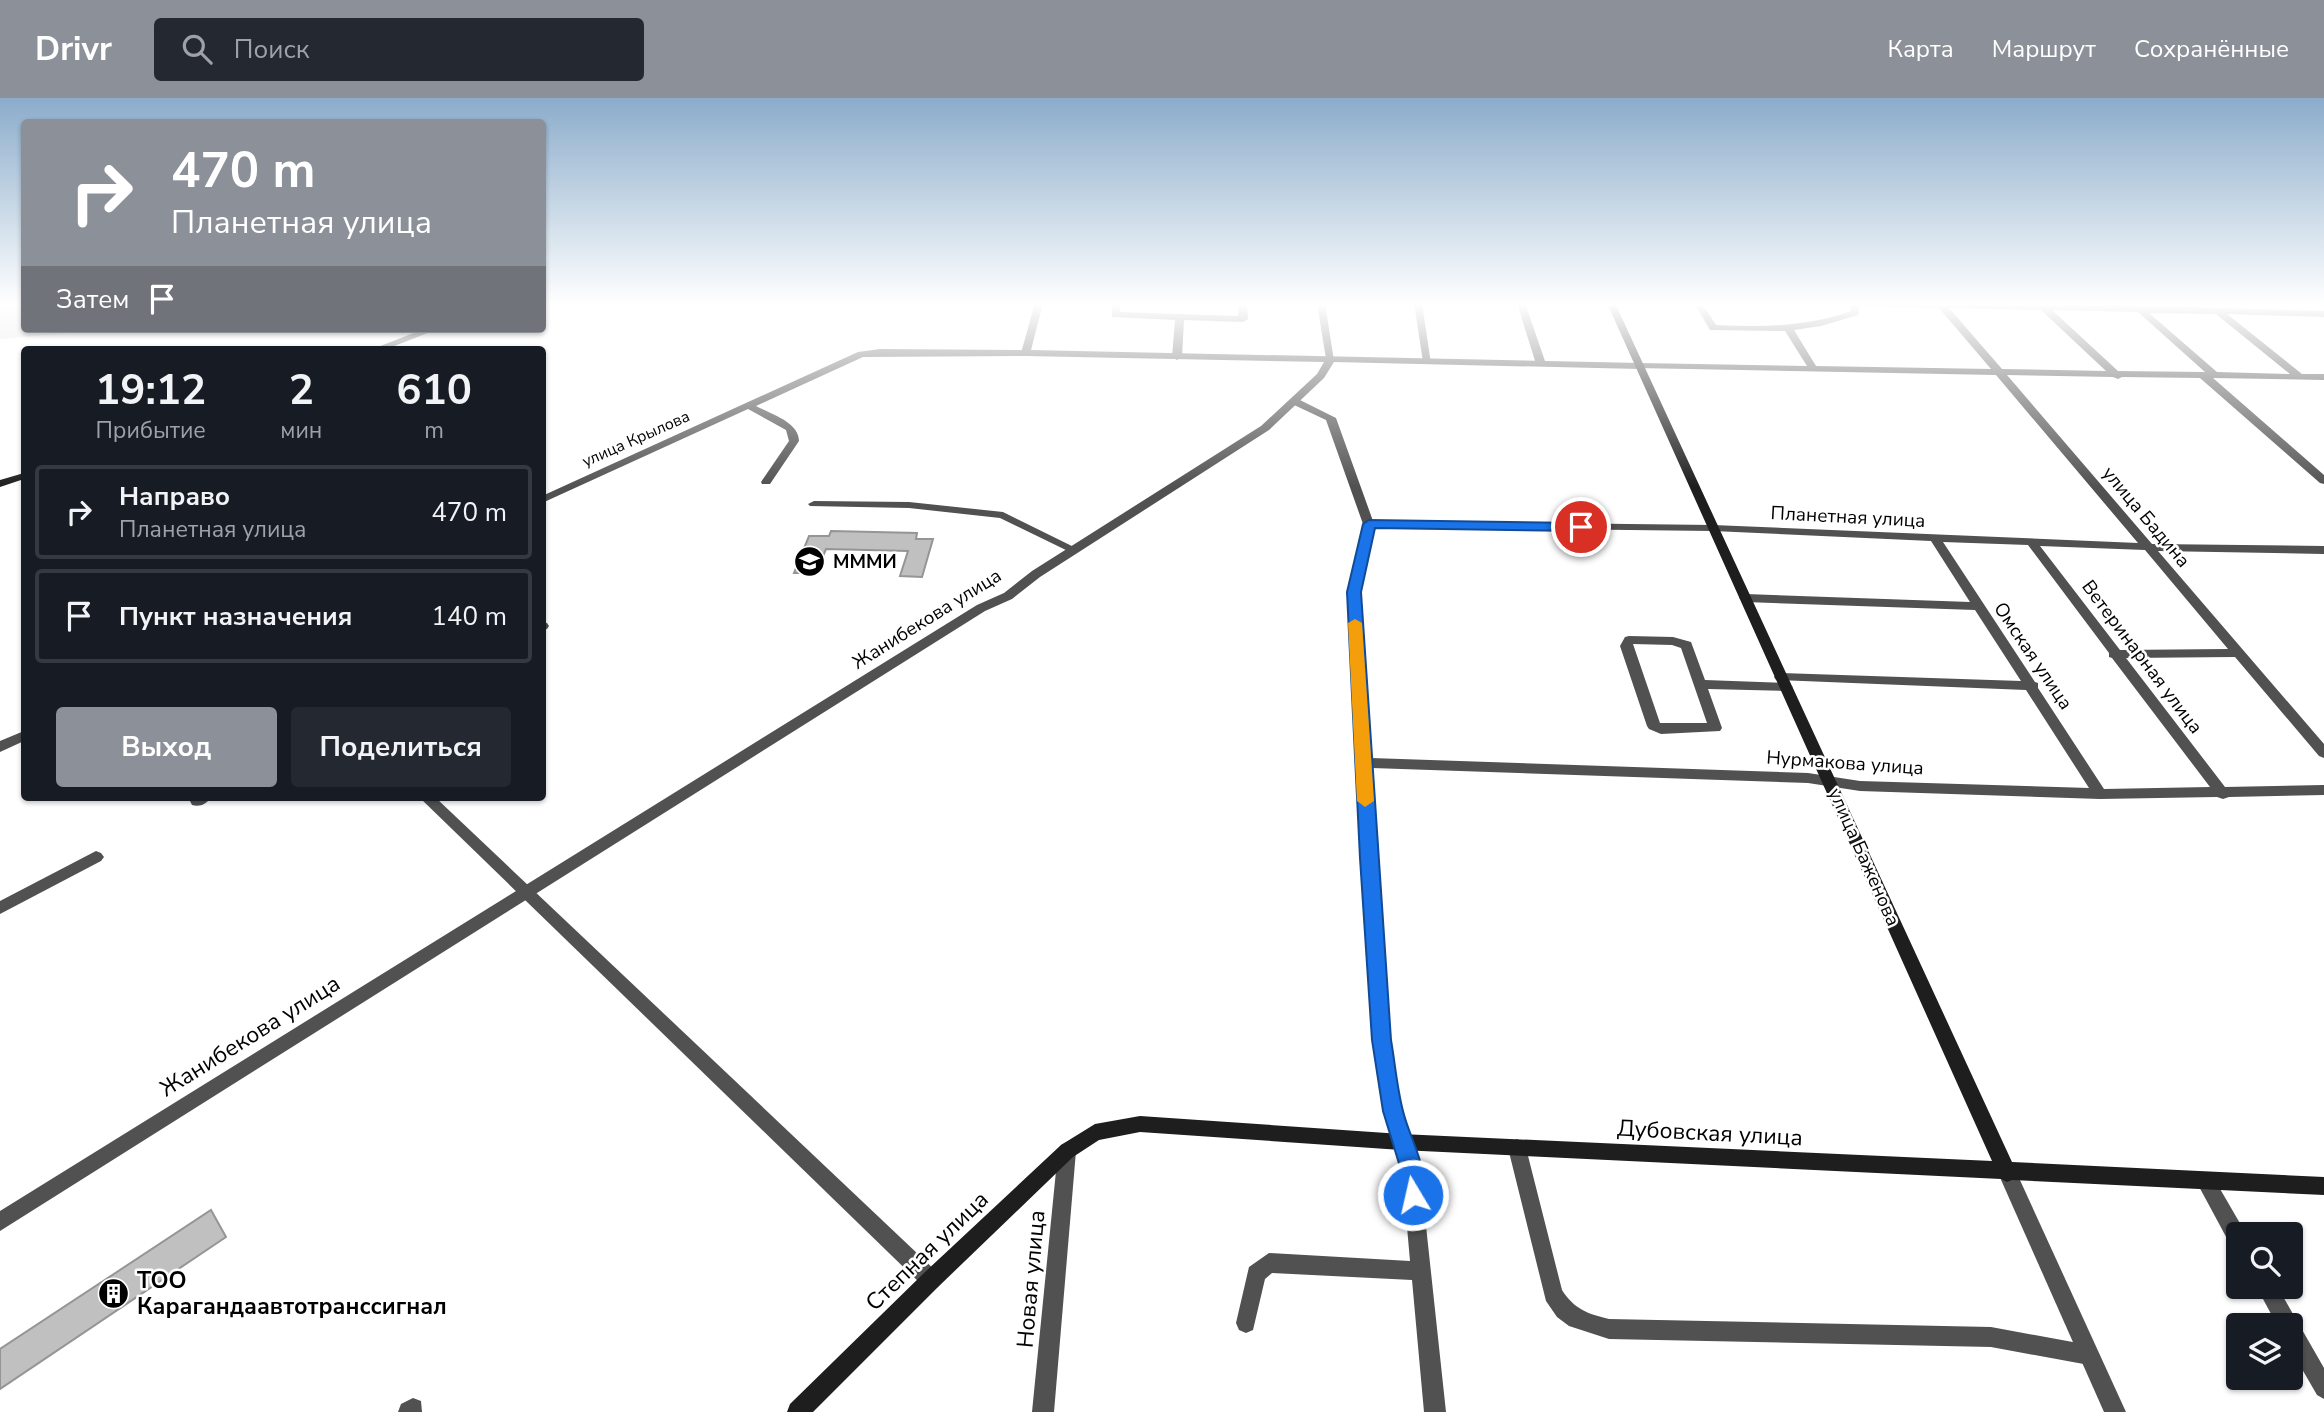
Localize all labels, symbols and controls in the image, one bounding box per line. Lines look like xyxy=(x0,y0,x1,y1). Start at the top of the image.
search box xyxy=(154,18,644,81)
text: Drivr xyxy=(35,27,112,72)
icon: search xyxy=(178,30,216,68)
text: Поиск xyxy=(234,32,309,67)
text: Карта xyxy=(1888,33,1954,65)
text: Маршрут xyxy=(1992,33,2096,65)
text: Сохранённые xyxy=(2134,33,2289,65)
text: 470 m xyxy=(171,137,315,204)
icon: right xyxy=(56,147,147,238)
text: Планетная улица xyxy=(171,201,432,244)
icon: arrive xyxy=(143,280,181,318)
text: Затем xyxy=(56,282,129,317)
text: 19:12 xyxy=(95,362,206,419)
text: 2 xyxy=(289,362,314,419)
text: 610 xyxy=(396,362,472,419)
street label: улица Крылова xyxy=(579,405,693,473)
text: Прибытие xyxy=(95,415,206,446)
text: мин xyxy=(280,415,322,446)
text: m xyxy=(424,415,444,446)
street label: улица Бадина xyxy=(2096,461,2196,573)
text: Направо xyxy=(119,479,230,514)
icon: right xyxy=(60,493,98,531)
text: 470 m xyxy=(431,495,507,530)
pin xyxy=(1551,497,1611,557)
street label: Планетная улица xyxy=(1770,500,1926,534)
icon: arrive xyxy=(1562,508,1600,546)
text: Планетная улица xyxy=(119,514,307,545)
school or university icon: МММИ xyxy=(793,545,827,579)
place label: МММИ xyxy=(833,549,897,575)
street label: Жанибекова улица xyxy=(848,563,1006,675)
street label: Ветеринарная улица xyxy=(2076,575,2208,739)
icon: arrive xyxy=(60,597,98,635)
street label: Омская улица xyxy=(1987,597,2079,715)
text: Пункт назначения xyxy=(119,599,352,634)
text: 140 m xyxy=(431,599,507,634)
button: Выход xyxy=(56,707,277,787)
button: Поделиться xyxy=(291,707,511,787)
street label: Нурмакова улица xyxy=(1765,745,1925,781)
street label: улица Баженова xyxy=(1822,784,1906,930)
street label: Жанибекова улица xyxy=(154,968,346,1104)
street label: Дубовская улица xyxy=(1616,1113,1804,1153)
position arrow xyxy=(1376,1158,1450,1232)
street label: Степная улица xyxy=(859,1184,995,1318)
street label: Новая улица xyxy=(1010,1209,1052,1349)
map controls xyxy=(2226,1222,2303,1390)
button: search xyxy=(2226,1222,2303,1299)
place label: ТОО Карагандаавтотранссигнал xyxy=(137,1265,447,1322)
building icon: ТОО Карагандаавтотранссигнал xyxy=(97,1276,131,1310)
button: layers xyxy=(2226,1313,2303,1390)

